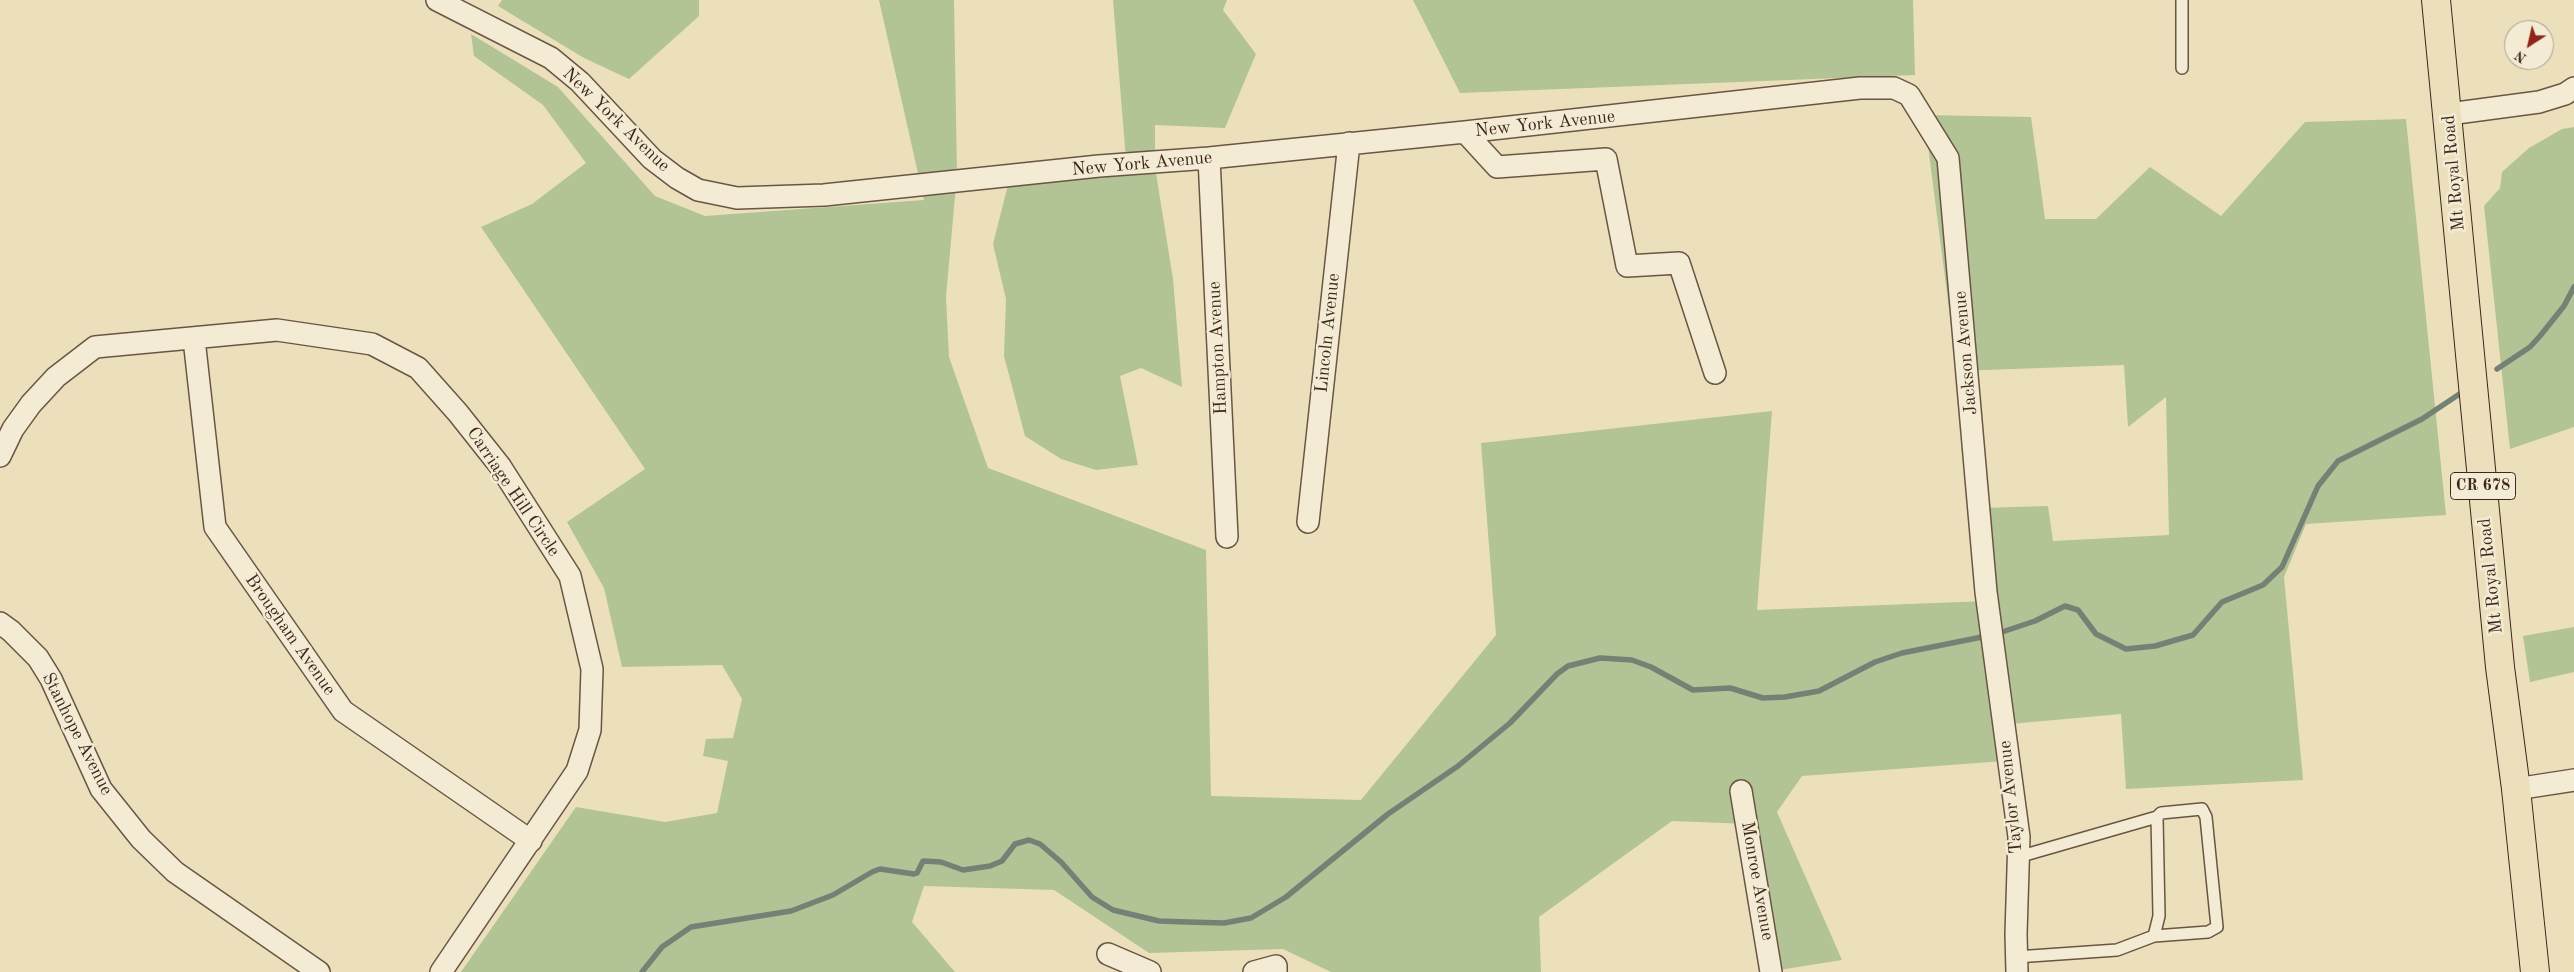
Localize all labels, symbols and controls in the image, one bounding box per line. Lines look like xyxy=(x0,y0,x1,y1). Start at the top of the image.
north arrow xyxy=(2504,20,2554,70)
text: N xyxy=(2513,48,2529,65)
street label: New York Avenue xyxy=(558,63,674,177)
street label: New York Avenue xyxy=(1474,106,1616,142)
street label: Mt Royal Road xyxy=(2438,114,2470,232)
street label: New York Avenue xyxy=(1071,147,1213,181)
street label: Lincoln Avenue xyxy=(1311,272,1345,394)
street label: Hampton Avenue xyxy=(1204,281,1232,415)
street label: Jackson Avenue xyxy=(1950,290,1982,416)
street label: Carriage Hill Circle xyxy=(462,423,564,561)
road number: CR 678 xyxy=(2450,472,2516,500)
street label: Mt Royal Road xyxy=(2474,517,2508,635)
street label: Brougham Avenue xyxy=(240,570,340,700)
street label: Stanhope Avenue xyxy=(37,669,117,799)
street label: Taylor Avenue xyxy=(1994,739,2028,855)
street label: Monroe Avenue xyxy=(1736,820,1778,942)

